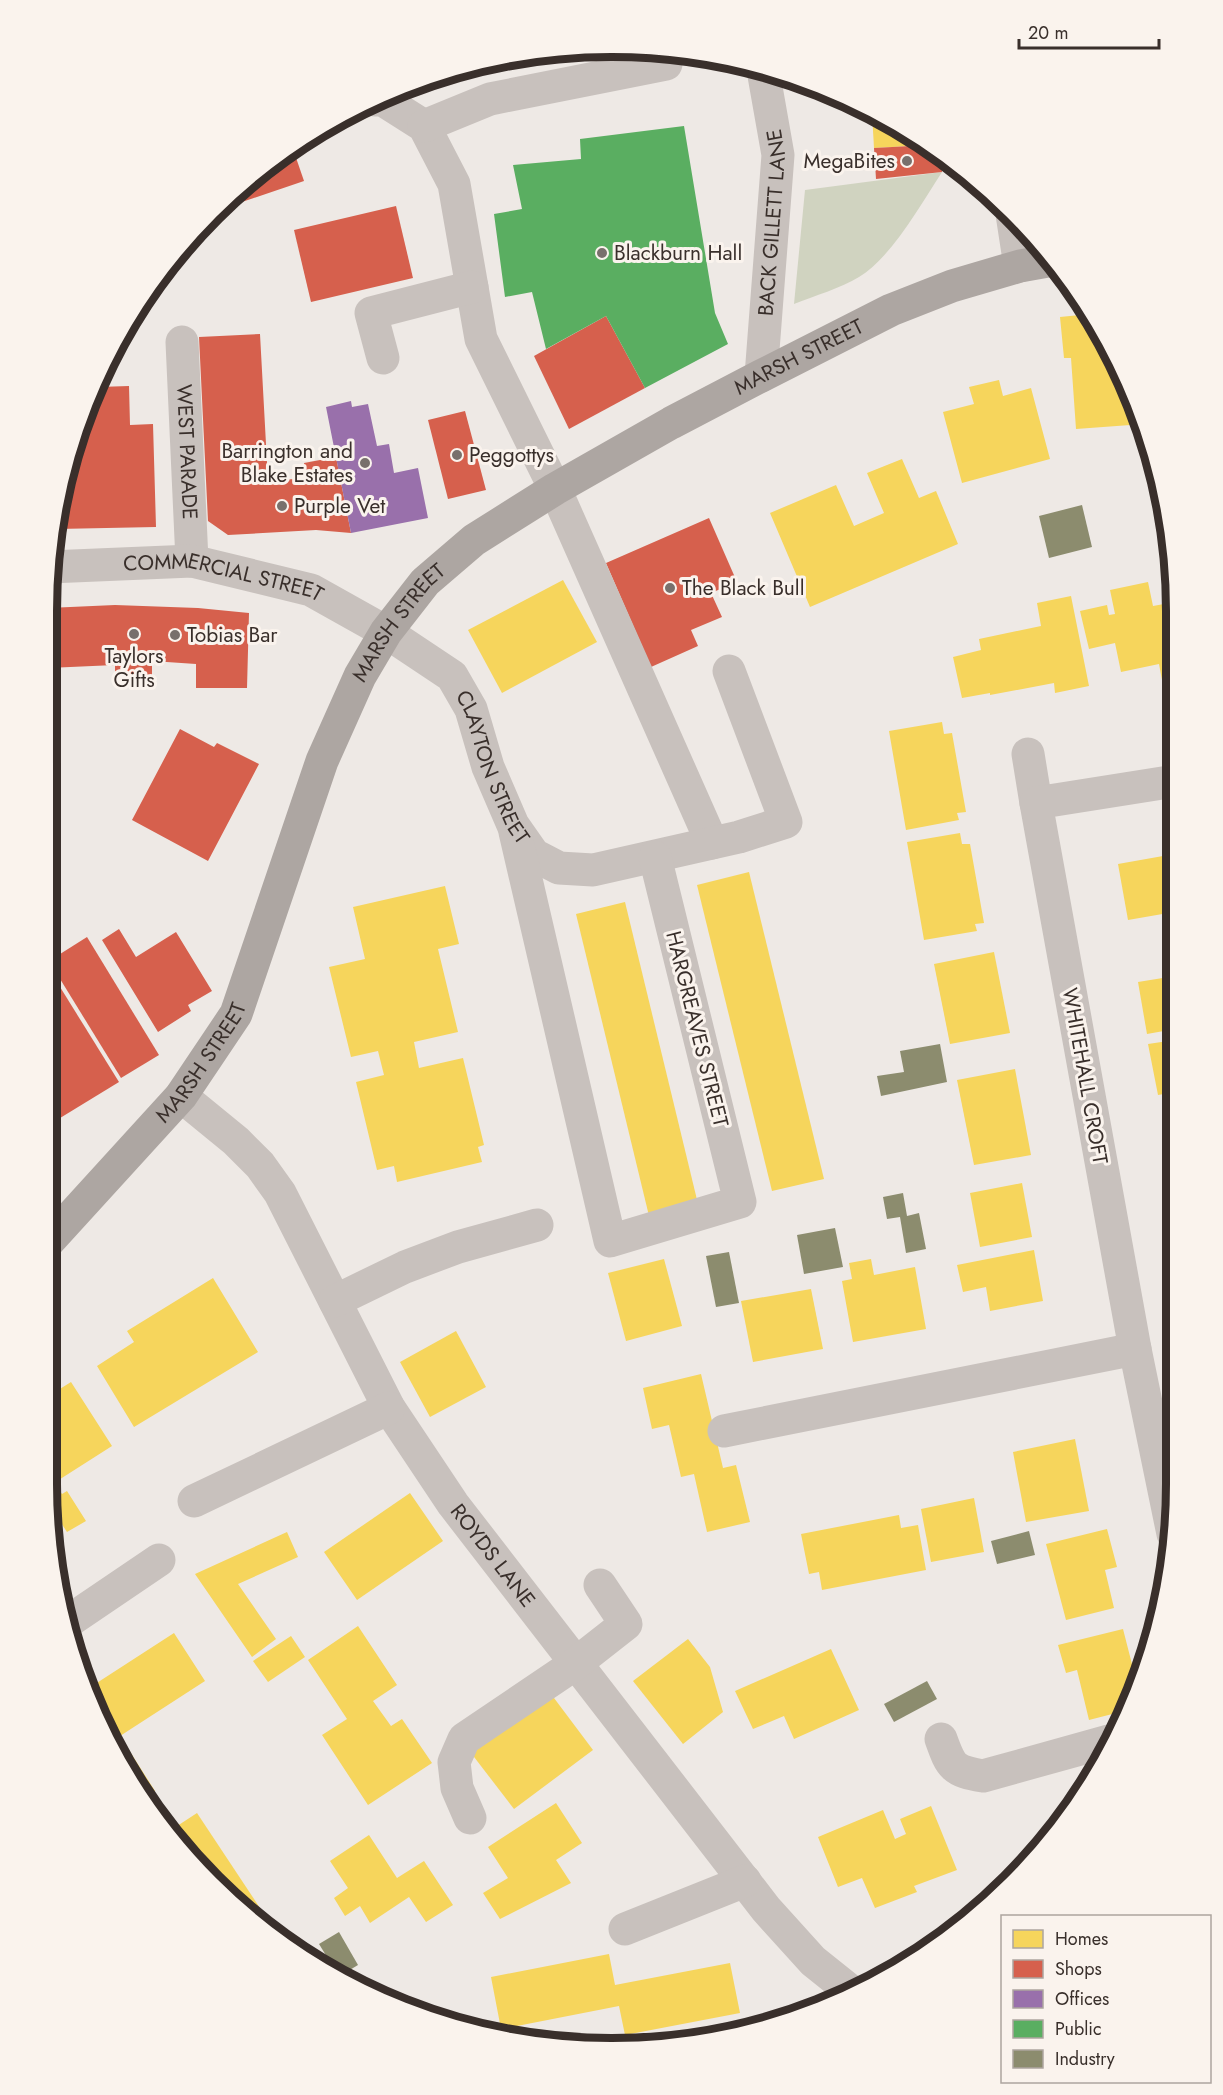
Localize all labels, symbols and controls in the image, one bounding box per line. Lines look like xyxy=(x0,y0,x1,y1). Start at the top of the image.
scale bar xyxy=(1019,12,1158,50)
text: 20 m xyxy=(1028,20,1068,46)
street label: BACK GILLETT LANE xyxy=(751,127,793,317)
place label: MegaBites xyxy=(804,146,895,176)
marker: MegaBites xyxy=(900,154,914,168)
place label: Blackburn Hall xyxy=(614,238,742,268)
marker: Blackburn Hall xyxy=(595,246,609,260)
street label: MARSH STREET xyxy=(729,311,869,402)
street label: WEST PARADE xyxy=(169,384,205,520)
place label: Barrington and Blake Estates xyxy=(221,436,353,490)
place label: Peggottys xyxy=(469,440,554,470)
marker: Peggottys xyxy=(450,448,464,462)
marker: Barrington and Blake Estates xyxy=(358,456,372,470)
place label: Purple Vet xyxy=(294,491,385,521)
marker: Purple Vet xyxy=(275,499,289,513)
street label: COMMERCIAL STREET xyxy=(123,546,329,609)
street label: MARSH STREET xyxy=(345,556,452,688)
place label: The Black Bull xyxy=(682,573,805,603)
marker: The Black Bull xyxy=(663,581,677,595)
place label: Tobias Bar xyxy=(187,620,278,650)
marker: Taylors Gifts xyxy=(127,627,141,641)
marker: Tobias Bar xyxy=(168,628,182,642)
place label: Taylors Gifts xyxy=(105,641,163,695)
street label: CLAYTON STREET xyxy=(448,685,537,850)
street label: HARGREAVES STREET xyxy=(658,928,736,1130)
street label: WHITEHALL CROFT xyxy=(1055,985,1115,1167)
street label: MARSH STREET xyxy=(149,998,254,1129)
street label: ROYDS LANE xyxy=(443,1498,542,1614)
legend xyxy=(1001,1915,1211,2083)
text: Homes xyxy=(1055,1926,1108,1952)
text: Shops xyxy=(1055,1956,1102,1982)
text: Offices xyxy=(1055,1986,1109,2012)
text: Public xyxy=(1055,2016,1102,2042)
text: Industry xyxy=(1055,2046,1115,2072)

